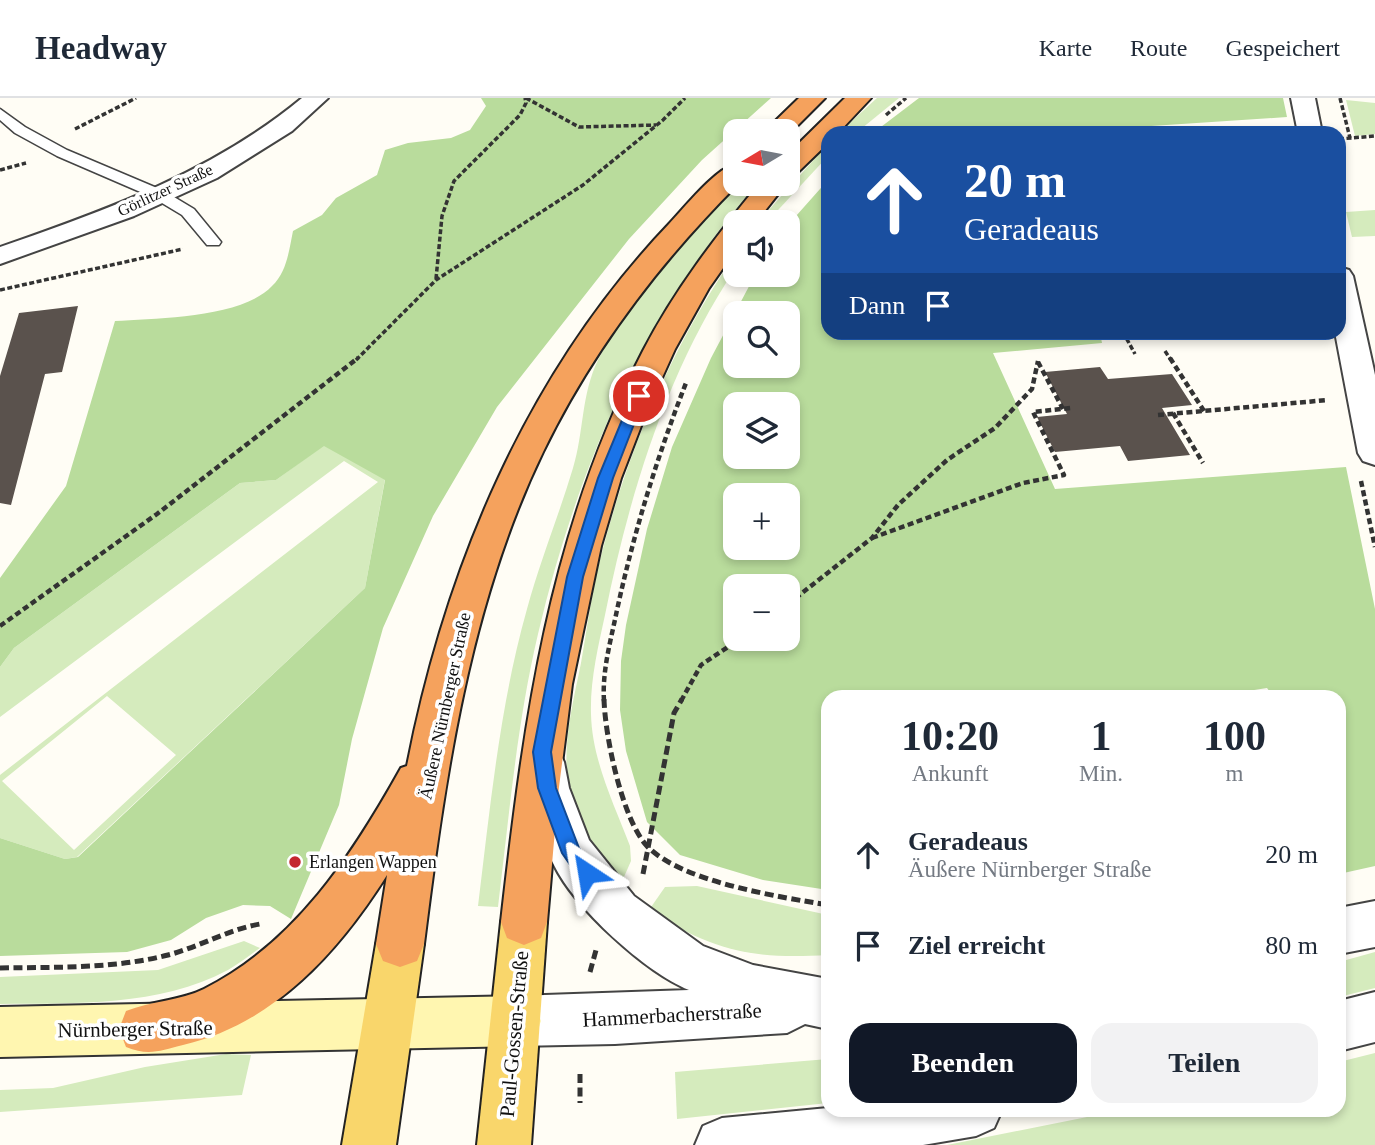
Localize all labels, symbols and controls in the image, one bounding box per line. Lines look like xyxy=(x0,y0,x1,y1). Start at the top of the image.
text: Headway xyxy=(35,30,167,66)
text: Karte xyxy=(1039,35,1092,61)
text: Route xyxy=(1130,35,1187,61)
text: Gespeichert xyxy=(1225,35,1340,61)
north arrow xyxy=(723,119,800,196)
map controls xyxy=(723,119,800,651)
text: 20 m xyxy=(964,153,1066,208)
icon: ahead xyxy=(849,154,940,245)
street label: Görlitzer Straße xyxy=(115,161,215,219)
button: sound xyxy=(723,210,800,287)
text: Geradeaus xyxy=(964,211,1099,247)
icon: arrive xyxy=(919,287,957,325)
text: Dann xyxy=(849,291,905,320)
button: search xyxy=(723,301,800,378)
pin xyxy=(609,366,669,426)
icon: arrive xyxy=(620,377,658,415)
button: layers xyxy=(723,392,800,469)
button: + xyxy=(723,483,800,560)
button: − xyxy=(723,574,800,651)
street label: Äußere Nürnberger Straße xyxy=(415,611,475,801)
text: 10:20 xyxy=(901,713,999,759)
text: 1 xyxy=(1090,713,1111,759)
text: 100 xyxy=(1203,713,1266,759)
text: Ankunft xyxy=(912,761,988,786)
text: Min. xyxy=(1079,761,1123,786)
text: m xyxy=(1226,761,1243,786)
text: Geradeaus xyxy=(908,827,1028,856)
position arrow xyxy=(550,836,624,910)
icon: ahead xyxy=(849,836,887,874)
text: 20 m xyxy=(1265,840,1318,869)
place label: Erlangen Wappen xyxy=(309,852,437,872)
marker: Erlangen Wappen xyxy=(287,854,303,870)
text: Äußere Nürnberger Straße xyxy=(908,857,1152,882)
icon: arrive xyxy=(849,927,887,965)
text: Ziel erreicht xyxy=(908,931,1045,960)
text: 80 m xyxy=(1265,931,1318,960)
street label: Paul-Gossen-Straße xyxy=(495,950,533,1118)
street label: Hammerbacherstraße xyxy=(582,998,762,1032)
street label: Nürnberger Straße xyxy=(57,1016,213,1042)
button: Beenden xyxy=(849,1023,1077,1103)
button: Teilen xyxy=(1091,1023,1318,1103)

